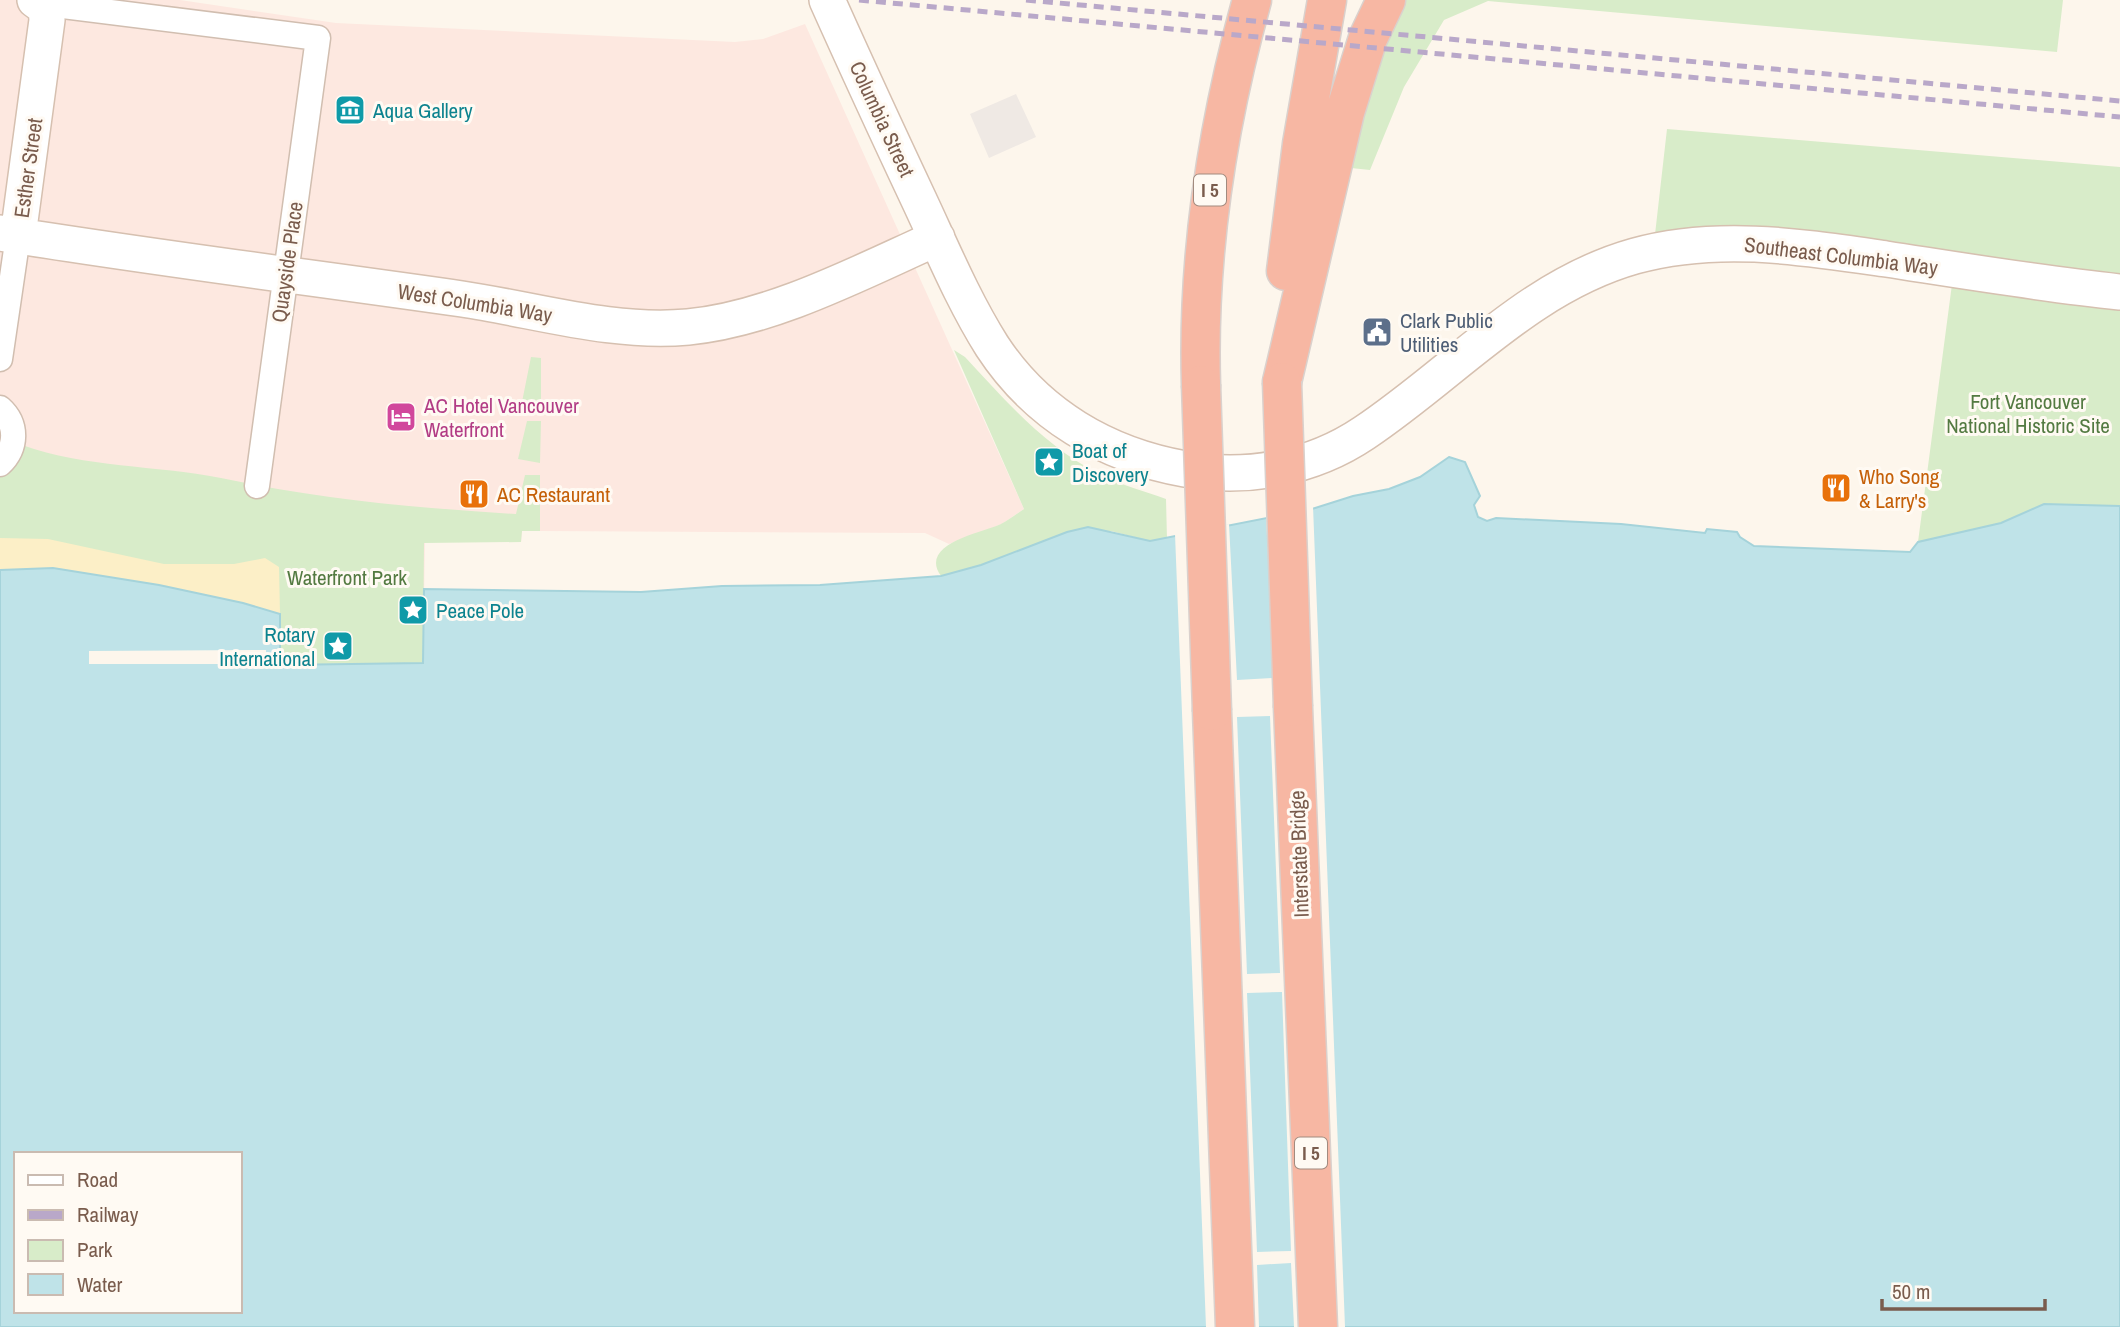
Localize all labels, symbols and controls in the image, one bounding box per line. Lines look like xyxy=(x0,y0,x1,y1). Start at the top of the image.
street label: Columbia Street xyxy=(843,56,922,182)
museum icon: Aqua Gallery xyxy=(333,93,367,127)
place label: Aqua Gallery xyxy=(372,96,473,125)
street label: Esther Street xyxy=(7,116,49,220)
road number: I 5 xyxy=(1194,174,1226,206)
street label: Quayside Place xyxy=(264,200,310,324)
street label: Southeast Columbia Way xyxy=(1743,230,1940,282)
street label: West Columbia Way xyxy=(396,276,555,330)
place label: Clark Public Utilities xyxy=(1400,306,1493,359)
public building icon: Clark Public Utilities xyxy=(1360,315,1394,349)
park label: Fort Vancouver National Historic Site xyxy=(1946,387,2110,440)
place label: AC Hotel Vancouver Waterfront xyxy=(423,391,579,444)
hotel icon: AC Hotel Vancouver Waterfront xyxy=(384,400,418,434)
place label: Boat of Discovery xyxy=(1072,436,1149,489)
place icon: Boat of Discovery xyxy=(1032,445,1066,479)
place label: Who Song & Larry's xyxy=(1859,462,1940,515)
restaurant icon: Who Song & Larry's xyxy=(1819,471,1853,505)
restaurant icon: AC Restaurant xyxy=(457,477,491,511)
place label: AC Restaurant xyxy=(496,480,610,509)
park label: Waterfront Park xyxy=(287,563,407,592)
place icon: Peace Pole xyxy=(396,593,430,627)
place label: Peace Pole xyxy=(436,596,524,625)
place label: Rotary International xyxy=(219,620,315,673)
place icon: Rotary International xyxy=(321,629,355,663)
street label: Interstate Bridge xyxy=(1282,790,1316,918)
road number: I 5 xyxy=(1295,1138,1327,1168)
legend xyxy=(14,1152,242,1313)
text: Road xyxy=(77,1165,118,1194)
text: Railway xyxy=(77,1200,139,1229)
text: Park xyxy=(77,1235,113,1264)
scale bar xyxy=(1882,1268,2045,1312)
text: Water xyxy=(77,1270,123,1299)
text: 50 m xyxy=(1892,1277,1930,1306)

